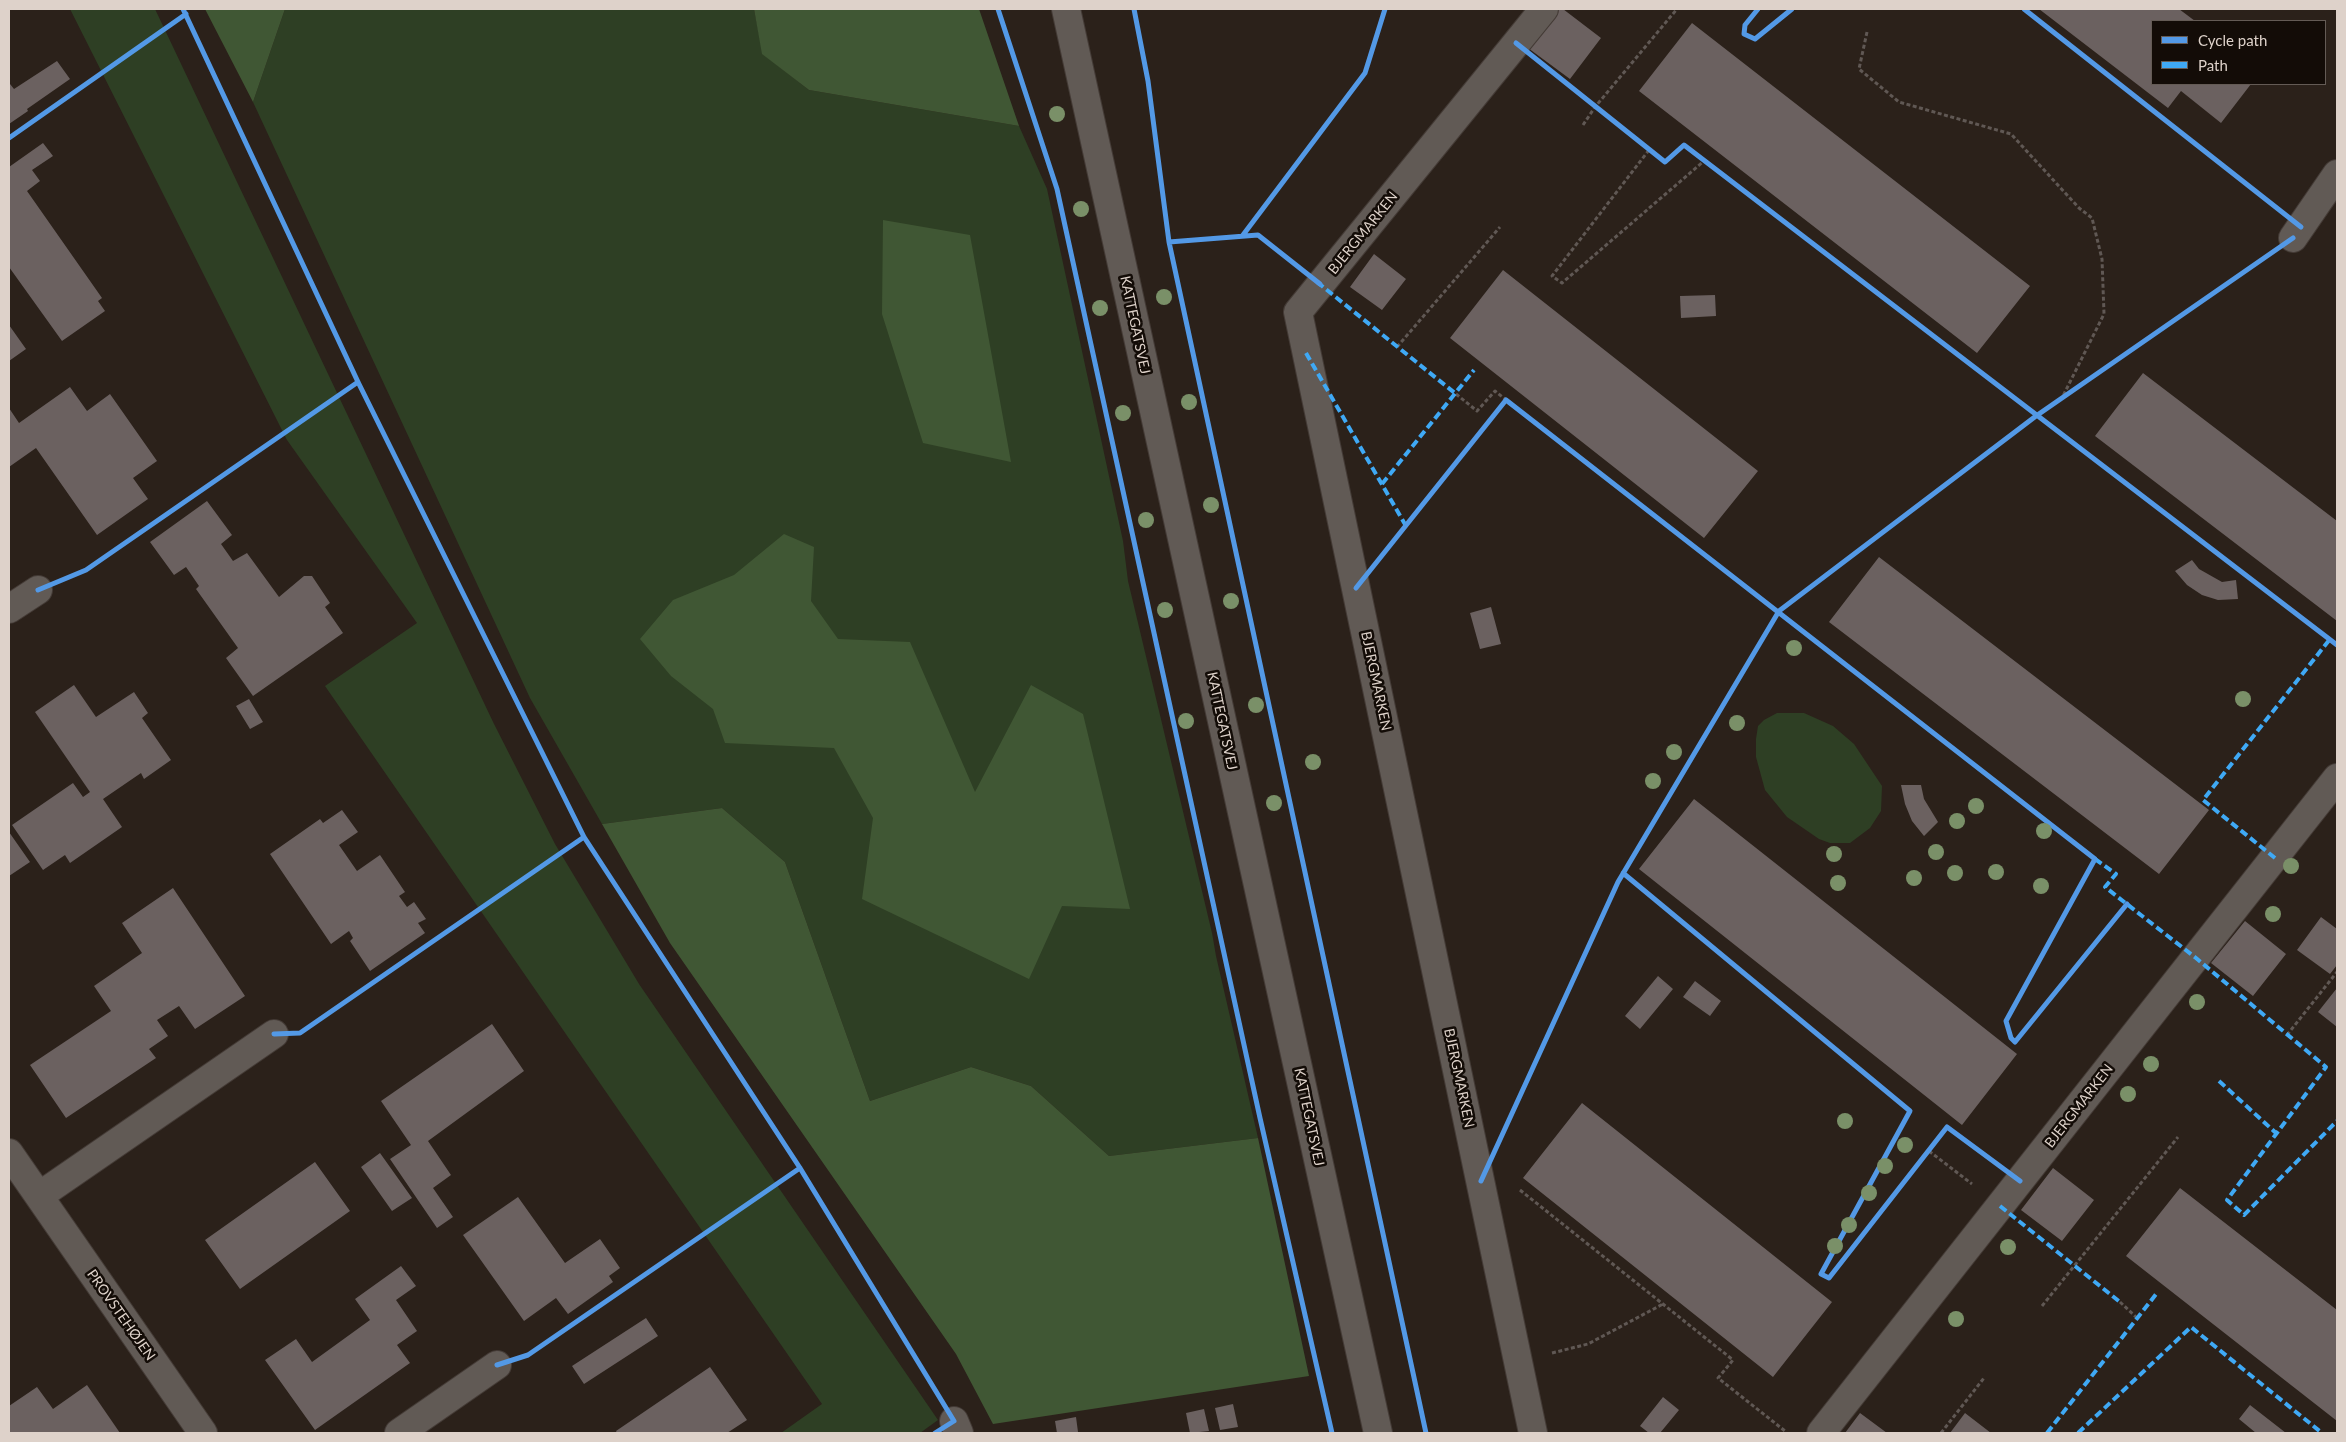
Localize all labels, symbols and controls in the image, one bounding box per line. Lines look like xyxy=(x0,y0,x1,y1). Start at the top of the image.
legend xyxy=(2151,20,2326,85)
text: Cycle path xyxy=(2198,31,2267,49)
text: Path xyxy=(2198,56,2228,74)
street label: BJERGMARKEN xyxy=(1325,188,1401,278)
street label: KATTEGATSVEJ xyxy=(1116,274,1154,376)
street label: BJERGMARKEN xyxy=(1357,630,1395,732)
street label: KATTEGATSVEJ xyxy=(1203,670,1241,772)
street label: BJERGMARKEN xyxy=(1440,1027,1478,1129)
street label: BJERGMARKEN xyxy=(2041,1061,2117,1151)
street label: KATTEGATSVEJ xyxy=(1290,1066,1328,1168)
street label: PROVSTEHØJEN xyxy=(83,1266,159,1364)

